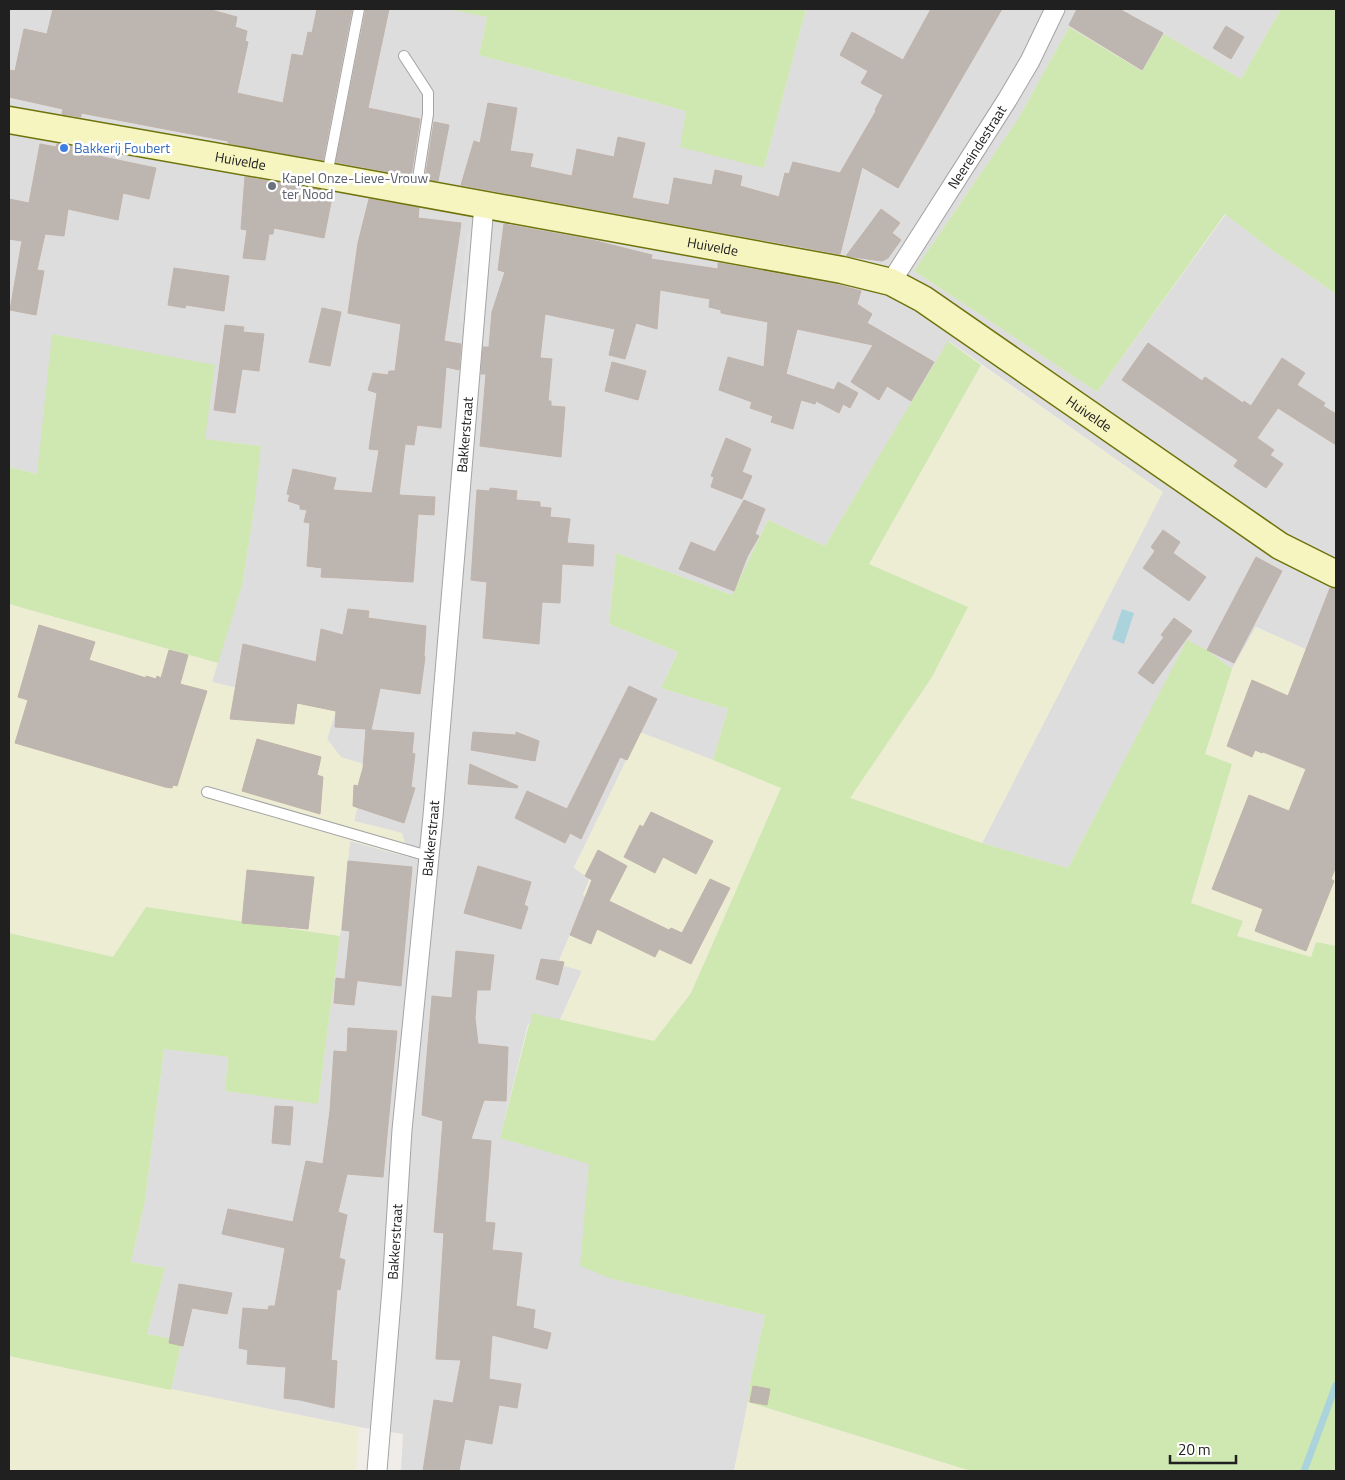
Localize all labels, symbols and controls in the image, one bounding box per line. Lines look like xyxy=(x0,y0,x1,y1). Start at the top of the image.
street label: Neereindestraat xyxy=(942,101,1011,193)
place label: Bakkerij Foubert xyxy=(74,137,170,158)
marker: Bakkerij Foubert xyxy=(58,142,70,154)
street label: Huivelde xyxy=(213,145,268,175)
place label: Kapel Onze-Lieve-Vrouw ter Nood xyxy=(282,167,428,204)
marker: Kapel Onze-Lieve-Vrouw ter Nood xyxy=(266,180,278,192)
street label: Huivelde xyxy=(686,231,740,261)
street label: Huivelde xyxy=(1062,390,1116,437)
street label: Bakkerstraat xyxy=(451,396,478,474)
street label: Bakkerstraat xyxy=(416,799,444,877)
street label: Bakkerstraat xyxy=(382,1203,407,1280)
scale bar xyxy=(1170,1432,1236,1464)
text: 20 m xyxy=(1178,1438,1211,1461)

